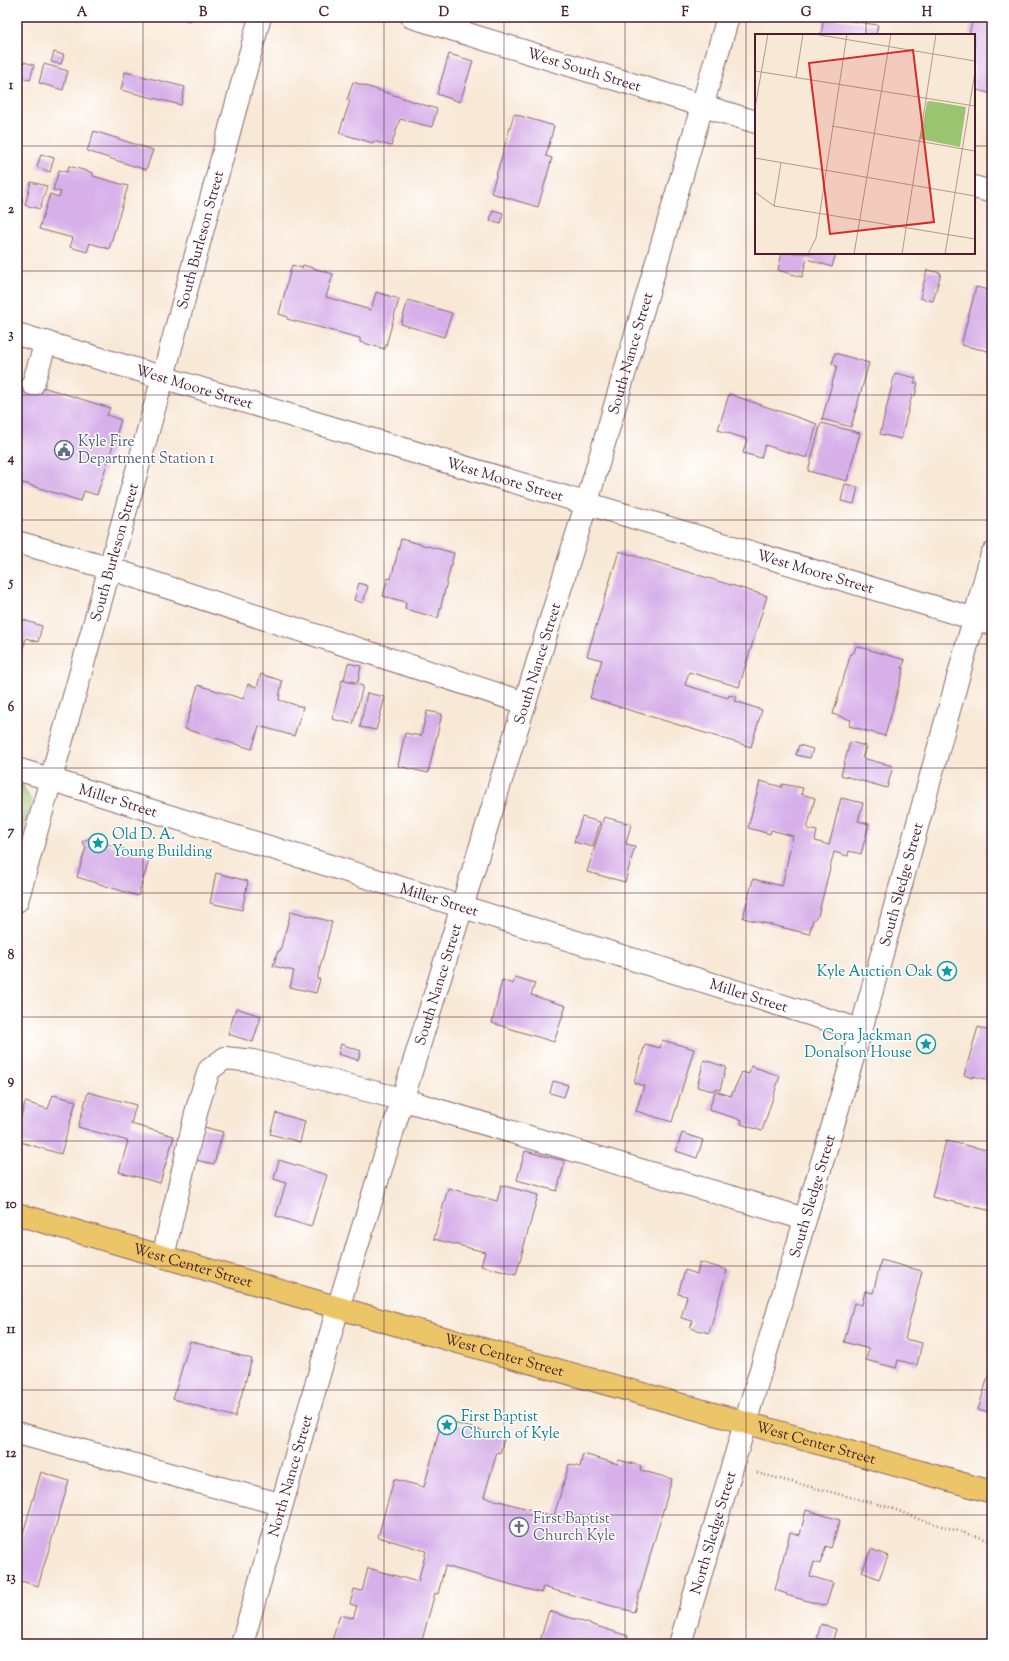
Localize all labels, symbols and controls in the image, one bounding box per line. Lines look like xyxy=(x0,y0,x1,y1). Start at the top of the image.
text: A xyxy=(77,4,88,22)
text: B xyxy=(199,4,208,22)
text: C xyxy=(319,4,329,22)
text: D xyxy=(439,4,449,22)
text: E xyxy=(561,4,569,22)
text: F xyxy=(681,4,689,22)
text: G xyxy=(801,4,812,22)
text: H xyxy=(922,4,933,22)
inset map xyxy=(755,34,975,254)
street label: West South Street xyxy=(524,44,643,98)
text: 1 xyxy=(9,77,14,95)
street label: South Burleson Street xyxy=(173,169,230,312)
text: 2 xyxy=(8,201,15,219)
street label: South Nance Street xyxy=(604,290,659,417)
text: 3 xyxy=(8,326,14,344)
street label: West Moore Street xyxy=(133,361,255,416)
place label: Kyle Fire Department Station 1 xyxy=(78,432,214,470)
public building icon: Kyle Fire Department Station 1 xyxy=(53,439,75,461)
text: 4 xyxy=(7,450,15,468)
street label: West Moore Street xyxy=(443,453,565,508)
street label: South Burleson Street xyxy=(86,481,145,624)
street label: West Moore Street xyxy=(754,546,876,600)
text: 5 xyxy=(8,574,14,592)
street label: South Nance Street xyxy=(510,601,567,727)
text: 6 xyxy=(8,699,15,717)
street label: Miller Street xyxy=(76,780,160,824)
street label: South Sledge Street xyxy=(875,821,930,949)
text: 7 xyxy=(8,823,15,841)
place label: Old D. A. Young Building xyxy=(112,825,212,863)
place icon: Old D. A. Young Building xyxy=(87,832,109,854)
street label: Miller Street xyxy=(397,879,481,923)
street label: South Nance Street xyxy=(411,922,468,1048)
text: 8 xyxy=(8,947,15,965)
place icon: Kyle Auction Oak xyxy=(936,960,958,982)
place label: Kyle Auction Oak xyxy=(817,962,933,983)
street label: Miller Street xyxy=(707,975,790,1019)
place label: Cora Jackman Donalson House xyxy=(804,1026,912,1064)
place icon: Cora Jackman Donalson House xyxy=(915,1033,937,1055)
text: 9 xyxy=(8,1072,15,1090)
street label: South Sledge Street xyxy=(785,1132,842,1261)
text: 10 xyxy=(5,1196,17,1214)
street label: West Center Street xyxy=(130,1239,255,1294)
text: 11 xyxy=(7,1321,16,1339)
street label: West Center Street xyxy=(441,1330,566,1383)
place label: First Baptist Church of Kyle xyxy=(461,1407,560,1445)
street label: North Nance Street xyxy=(264,1413,319,1540)
place icon: First Baptist Church of Kyle xyxy=(436,1414,458,1436)
street label: West Center Street xyxy=(753,1417,878,1471)
text: 12 xyxy=(6,1445,17,1463)
street label: North Sledge Street xyxy=(686,1469,742,1597)
place label: First Baptist Church Kyle xyxy=(533,1509,615,1547)
church icon: First Baptist Church Kyle xyxy=(508,1516,530,1538)
text: 13 xyxy=(6,1569,16,1587)

